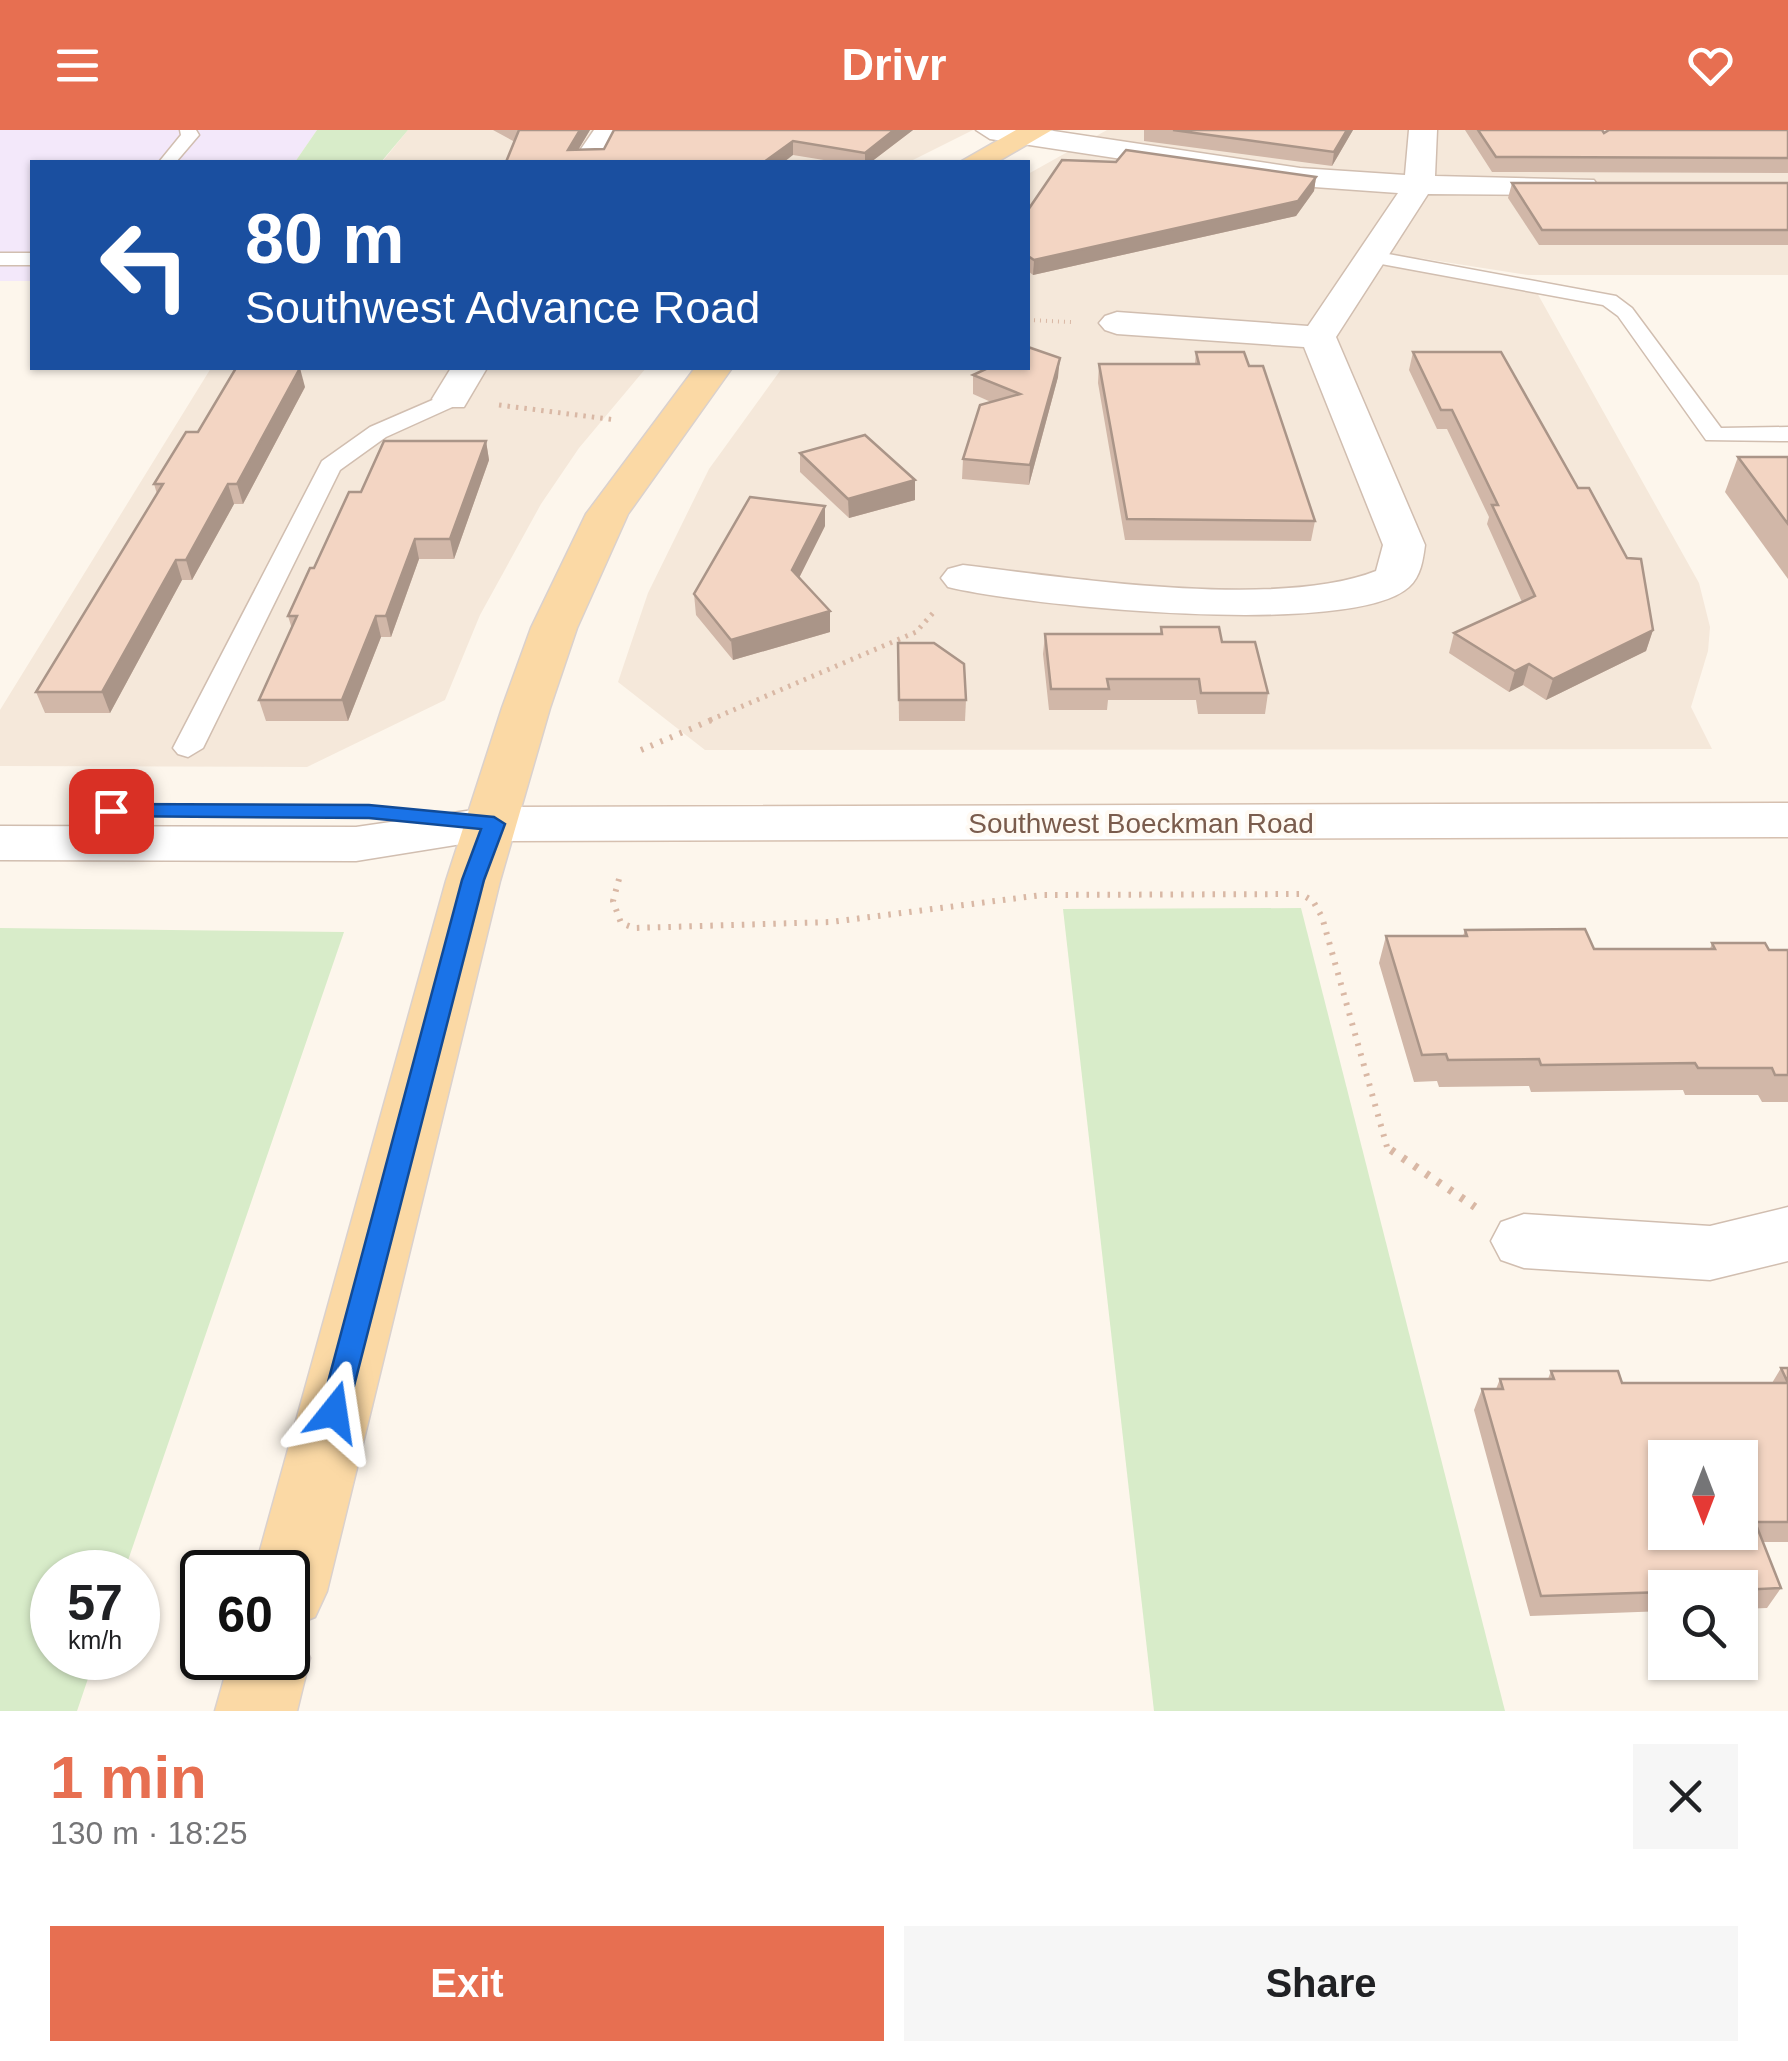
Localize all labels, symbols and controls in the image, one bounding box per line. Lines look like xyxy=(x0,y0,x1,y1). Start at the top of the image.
icon: menu xyxy=(50,38,105,93)
icon: heart xyxy=(1683,38,1738,93)
text: Drivr xyxy=(841,39,947,90)
icon: left xyxy=(80,200,210,330)
text: 80 m xyxy=(245,200,405,278)
text: Southwest Advance Road xyxy=(245,282,760,333)
pin xyxy=(69,769,154,854)
icon: arrive xyxy=(84,784,139,839)
street label: Southwest Boeckman Road xyxy=(968,808,1314,839)
position arrow xyxy=(282,1360,386,1464)
north arrow xyxy=(1648,1440,1758,1550)
map controls xyxy=(1648,1440,1758,1680)
speed limit sign: 60 xyxy=(180,1550,310,1680)
button: search xyxy=(1648,1570,1758,1680)
text: 57 xyxy=(67,1575,123,1631)
text: km/h xyxy=(68,1626,122,1654)
text: 1 min xyxy=(50,1744,207,1811)
button: close xyxy=(1633,1744,1738,1849)
text: 130 m · 18:25 xyxy=(50,1815,247,1851)
button: Exit xyxy=(50,1926,884,2041)
button: Share xyxy=(904,1926,1738,2041)

